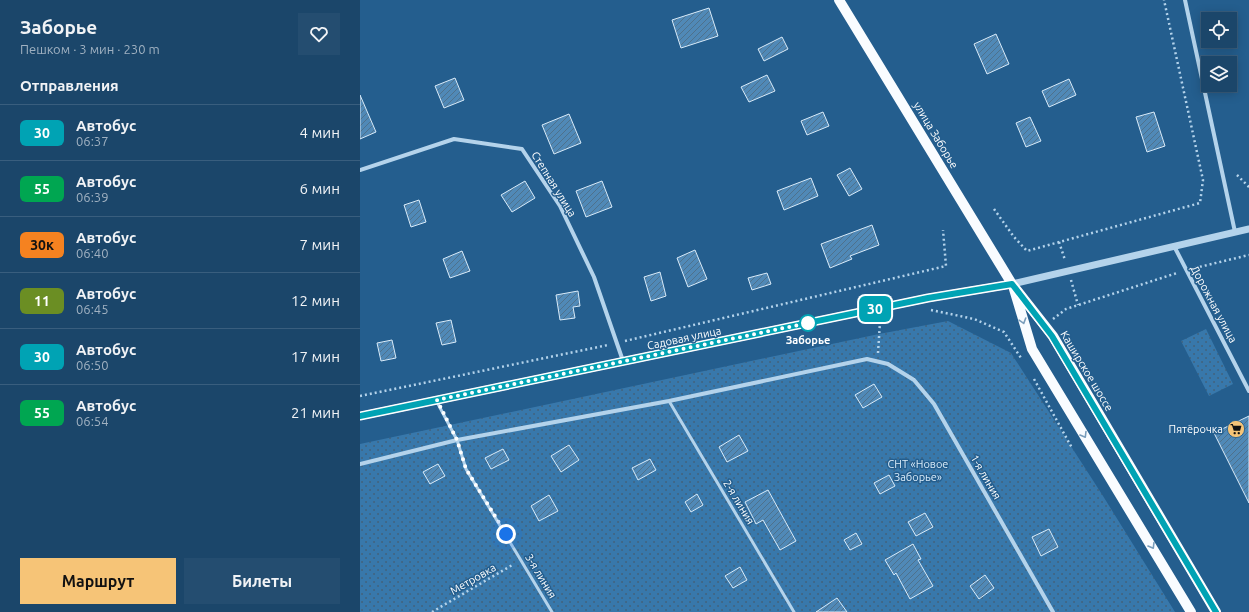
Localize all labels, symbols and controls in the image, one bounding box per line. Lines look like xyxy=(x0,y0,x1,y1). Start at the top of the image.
map controls xyxy=(1201,12,1237,92)
button: locate xyxy=(1201,12,1237,48)
button: heart xyxy=(298,13,340,55)
text: Заборье xyxy=(20,16,97,38)
text: Пешком · 3 мин · 230 m xyxy=(20,42,160,56)
button: layers xyxy=(1201,56,1237,92)
text: Отправления xyxy=(20,77,119,94)
street label: улица Заборье xyxy=(911,100,961,170)
text: Автобус xyxy=(76,117,136,134)
text: 4 мин xyxy=(300,124,340,141)
text: 30 xyxy=(34,125,50,141)
text: 06:37 xyxy=(76,134,109,148)
street label: Степная улица xyxy=(529,149,579,219)
text: Автобус xyxy=(76,173,136,190)
text: 6 мин xyxy=(300,180,340,197)
text: 55 xyxy=(34,181,50,197)
text: 06:39 xyxy=(76,190,109,204)
text: Автобус xyxy=(76,229,136,246)
text: 7 мин xyxy=(300,236,340,253)
text: 30к xyxy=(30,237,54,253)
text: 06:40 xyxy=(76,246,109,260)
street label: Дорожная улица xyxy=(1189,263,1239,345)
text: Автобус xyxy=(76,285,136,302)
text: 12 мин xyxy=(291,292,340,309)
text: 11 xyxy=(34,293,50,309)
line badge: 30 xyxy=(857,296,893,322)
text: 30 xyxy=(867,301,883,317)
text: 06:45 xyxy=(76,302,109,316)
marker: Заборье xyxy=(799,314,817,332)
one-way arrow xyxy=(1018,317,1027,324)
street label: Садовая улица xyxy=(646,324,722,352)
street label: Каширское шоссе xyxy=(1058,329,1116,413)
place label: Заборье xyxy=(786,334,830,346)
text: Автобус xyxy=(76,341,136,358)
text: 17 мин xyxy=(291,348,340,365)
text: 30 xyxy=(34,349,50,365)
text: 06:50 xyxy=(76,358,109,372)
text: Автобус xyxy=(76,397,136,414)
text: 21 мин xyxy=(291,404,340,421)
text: 55 xyxy=(34,405,50,421)
text: 06:54 xyxy=(76,414,109,428)
supermarket icon: Пятёрочка xyxy=(1226,419,1246,439)
place label: Пятёрочка xyxy=(1169,423,1223,435)
one-way arrow xyxy=(1079,431,1087,438)
street label: 1-я линия xyxy=(968,453,1004,501)
park label: СНТ «Новое Заборье» xyxy=(888,458,948,483)
street label: 2-я линия xyxy=(721,478,757,526)
your location xyxy=(496,524,516,544)
one-way arrow xyxy=(1147,542,1154,549)
street label: 3-я линия xyxy=(523,552,559,600)
button: Маршрут xyxy=(20,558,176,604)
button: Билеты xyxy=(184,558,340,604)
street label: Метровка xyxy=(448,561,498,597)

